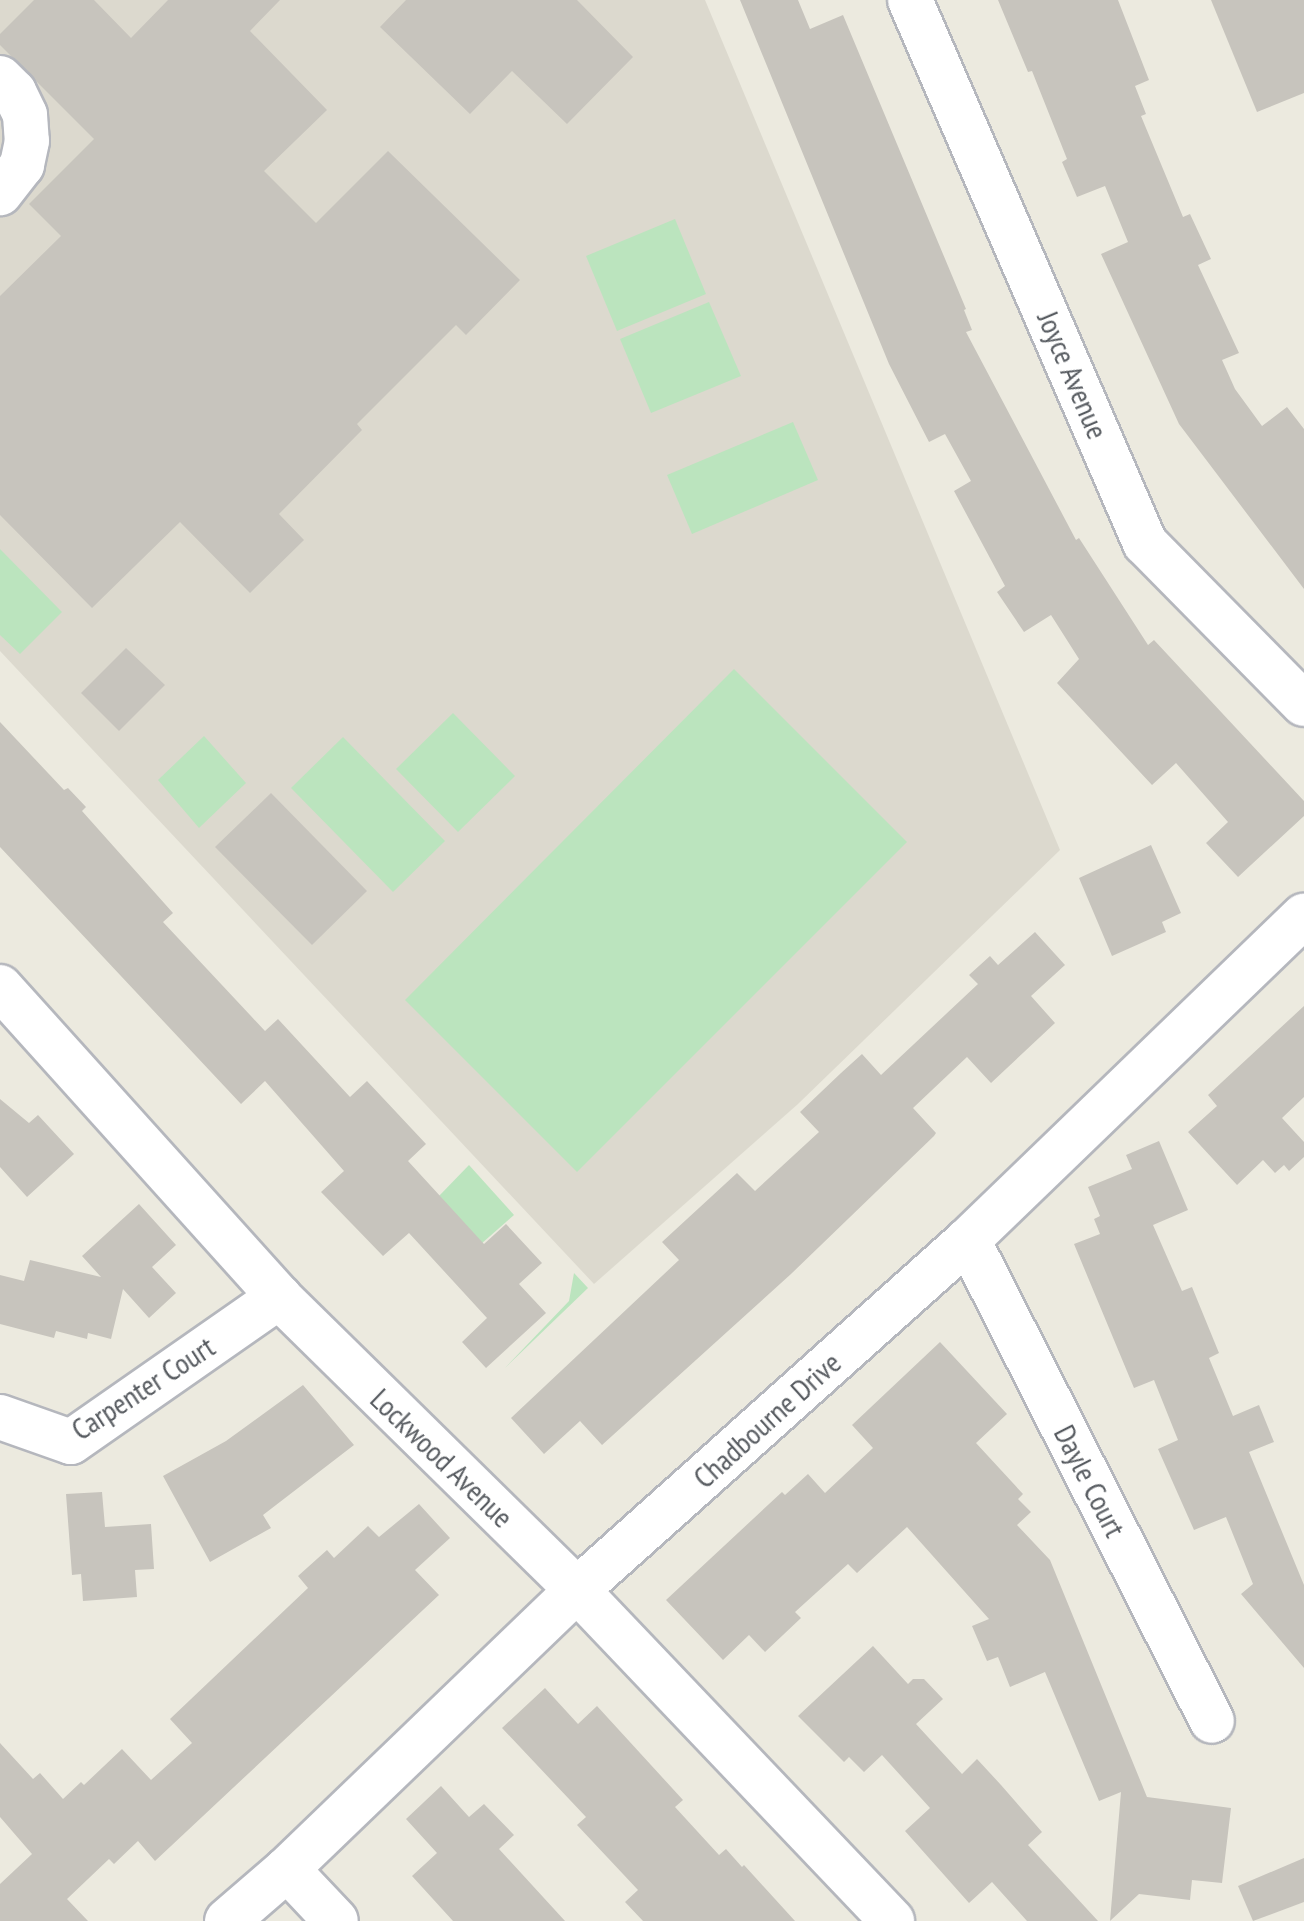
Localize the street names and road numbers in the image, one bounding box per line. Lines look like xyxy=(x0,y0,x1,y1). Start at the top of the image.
street label: Joyce Avenue xyxy=(1030,305,1116,445)
street label: Carpenter Court xyxy=(65,1328,221,1448)
street label: Chadbourne Drive xyxy=(686,1345,848,1495)
street label: Lockwood Avenue xyxy=(363,1381,521,1535)
street label: Dayle Court xyxy=(1047,1419,1133,1543)

